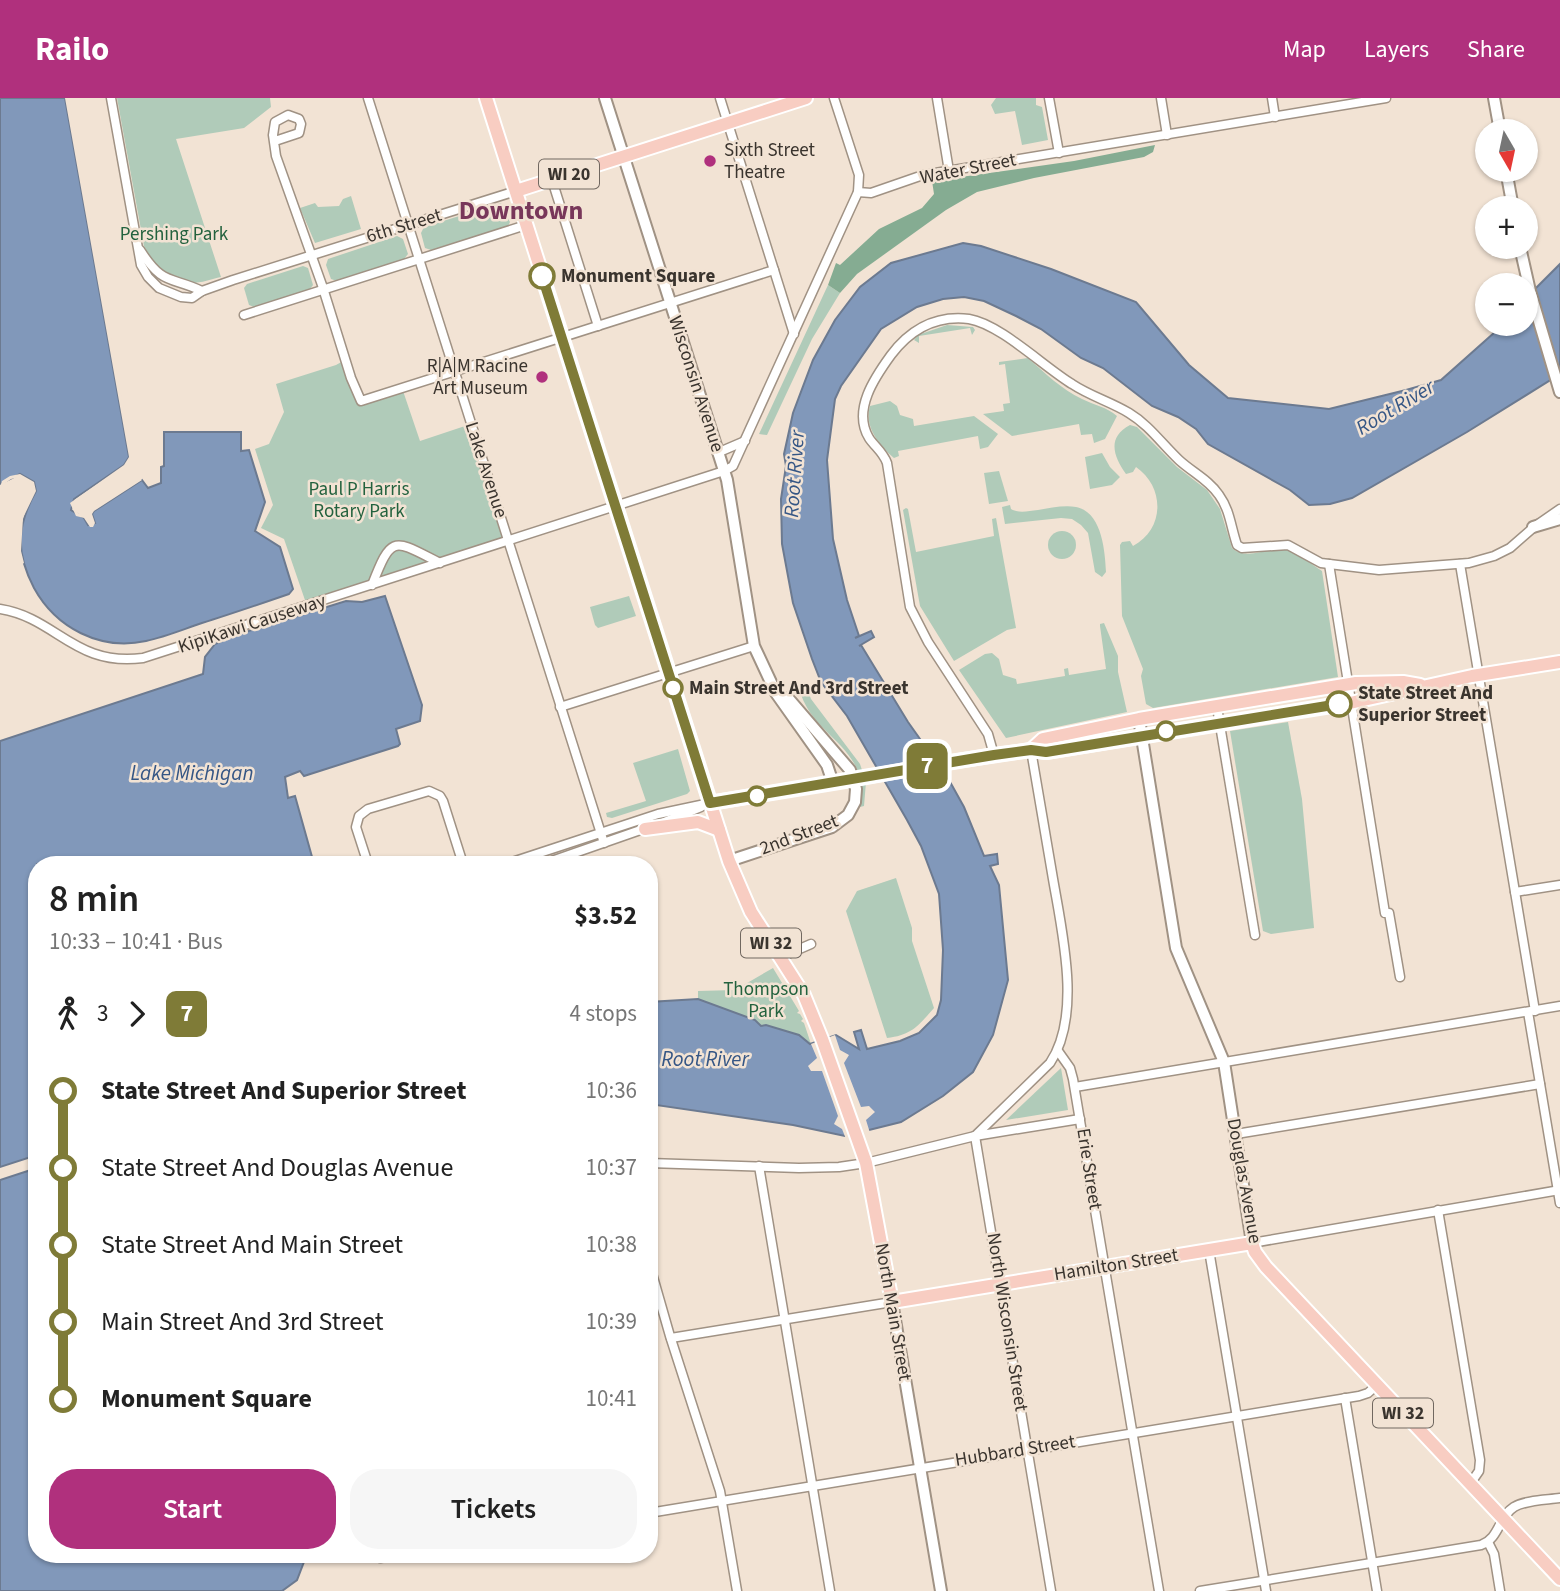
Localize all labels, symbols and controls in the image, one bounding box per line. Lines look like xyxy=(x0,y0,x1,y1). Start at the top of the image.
text: Railo xyxy=(35,26,109,73)
text: Map xyxy=(1283,32,1326,67)
text: Layers xyxy=(1364,32,1429,67)
text: Share xyxy=(1467,32,1525,67)
north arrow xyxy=(1475,119,1538,182)
map controls xyxy=(1475,119,1538,336)
place label: Sixth Street Theatre xyxy=(724,137,816,186)
street label: Water Street xyxy=(918,146,1019,192)
marker: Sixth Street Theatre xyxy=(702,153,718,169)
road number: WI 20 xyxy=(539,160,599,188)
district label: Downtown xyxy=(459,192,583,229)
button: + xyxy=(1475,196,1538,259)
street label: 6th Street xyxy=(363,202,446,250)
park label: Pershing Park xyxy=(120,221,229,248)
marker: Monument Square xyxy=(529,263,555,289)
place label: Monument Square xyxy=(561,263,715,290)
button: − xyxy=(1475,273,1538,336)
street label: Wisconsin Avenue xyxy=(661,312,731,456)
place label: R|A|M Racine Art Museum xyxy=(427,353,528,402)
marker: R|A|M Racine Art Museum xyxy=(534,369,550,385)
water label: Root River xyxy=(1350,371,1441,442)
street label: Lake Avenue xyxy=(458,418,514,522)
water label: Root River xyxy=(776,429,812,519)
park label: Paul P Harris Rotary Park xyxy=(309,476,409,525)
street label: KipiKawi Causeway xyxy=(175,587,329,661)
place label: Main Street And 3rd Street xyxy=(689,675,909,702)
marker: Main Street And 3rd Street xyxy=(663,678,683,698)
place label: State Street And Superior Street xyxy=(1358,680,1493,729)
marker: State Street And Superior Street xyxy=(1326,691,1352,717)
unlabelled marker xyxy=(1156,721,1176,741)
line badge: 7 xyxy=(904,743,950,789)
text: 7 xyxy=(921,748,933,783)
water label: Lake Michigan xyxy=(131,758,253,788)
unlabelled marker xyxy=(747,786,767,806)
street label: 2nd Street xyxy=(756,808,843,862)
text: 8 min xyxy=(49,872,139,926)
text: $3.52 xyxy=(574,897,637,934)
text: 10:33 – 10:41 · Bus xyxy=(49,925,223,958)
road number: WI 32 xyxy=(741,928,801,958)
park label: Thompson Park xyxy=(723,976,809,1025)
icon: walk xyxy=(49,995,87,1033)
icon: forward xyxy=(118,995,156,1033)
text: 7 xyxy=(180,996,193,1031)
text: 3 xyxy=(97,997,108,1030)
text: 4 stops xyxy=(570,997,637,1030)
water label: Root River xyxy=(661,1044,749,1074)
text: State Street And Superior Street xyxy=(101,1072,467,1109)
text: 10:36 xyxy=(586,1074,637,1107)
street label: Douglas Avenue xyxy=(1220,1116,1268,1246)
street label: Erie Street xyxy=(1069,1126,1109,1212)
text: State Street And Douglas Avenue xyxy=(101,1149,453,1186)
text: 10:37 xyxy=(586,1151,637,1184)
text: State Street And Main Street xyxy=(101,1226,403,1263)
text: 10:38 xyxy=(586,1228,637,1261)
street label: North Wisconsin Street xyxy=(980,1231,1035,1414)
street label: North Main Street xyxy=(868,1241,919,1384)
street label: Hamilton Street xyxy=(1052,1242,1181,1288)
text: Main Street And 3rd Street xyxy=(101,1303,384,1340)
text: 10:39 xyxy=(586,1305,637,1338)
text: Monument Square xyxy=(101,1380,312,1417)
text: 10:41 xyxy=(586,1382,637,1415)
road number: WI 32 xyxy=(1373,1398,1433,1428)
street label: Hubbard Street xyxy=(953,1428,1078,1474)
button: Start xyxy=(49,1469,336,1549)
button: Tickets xyxy=(350,1469,637,1549)

